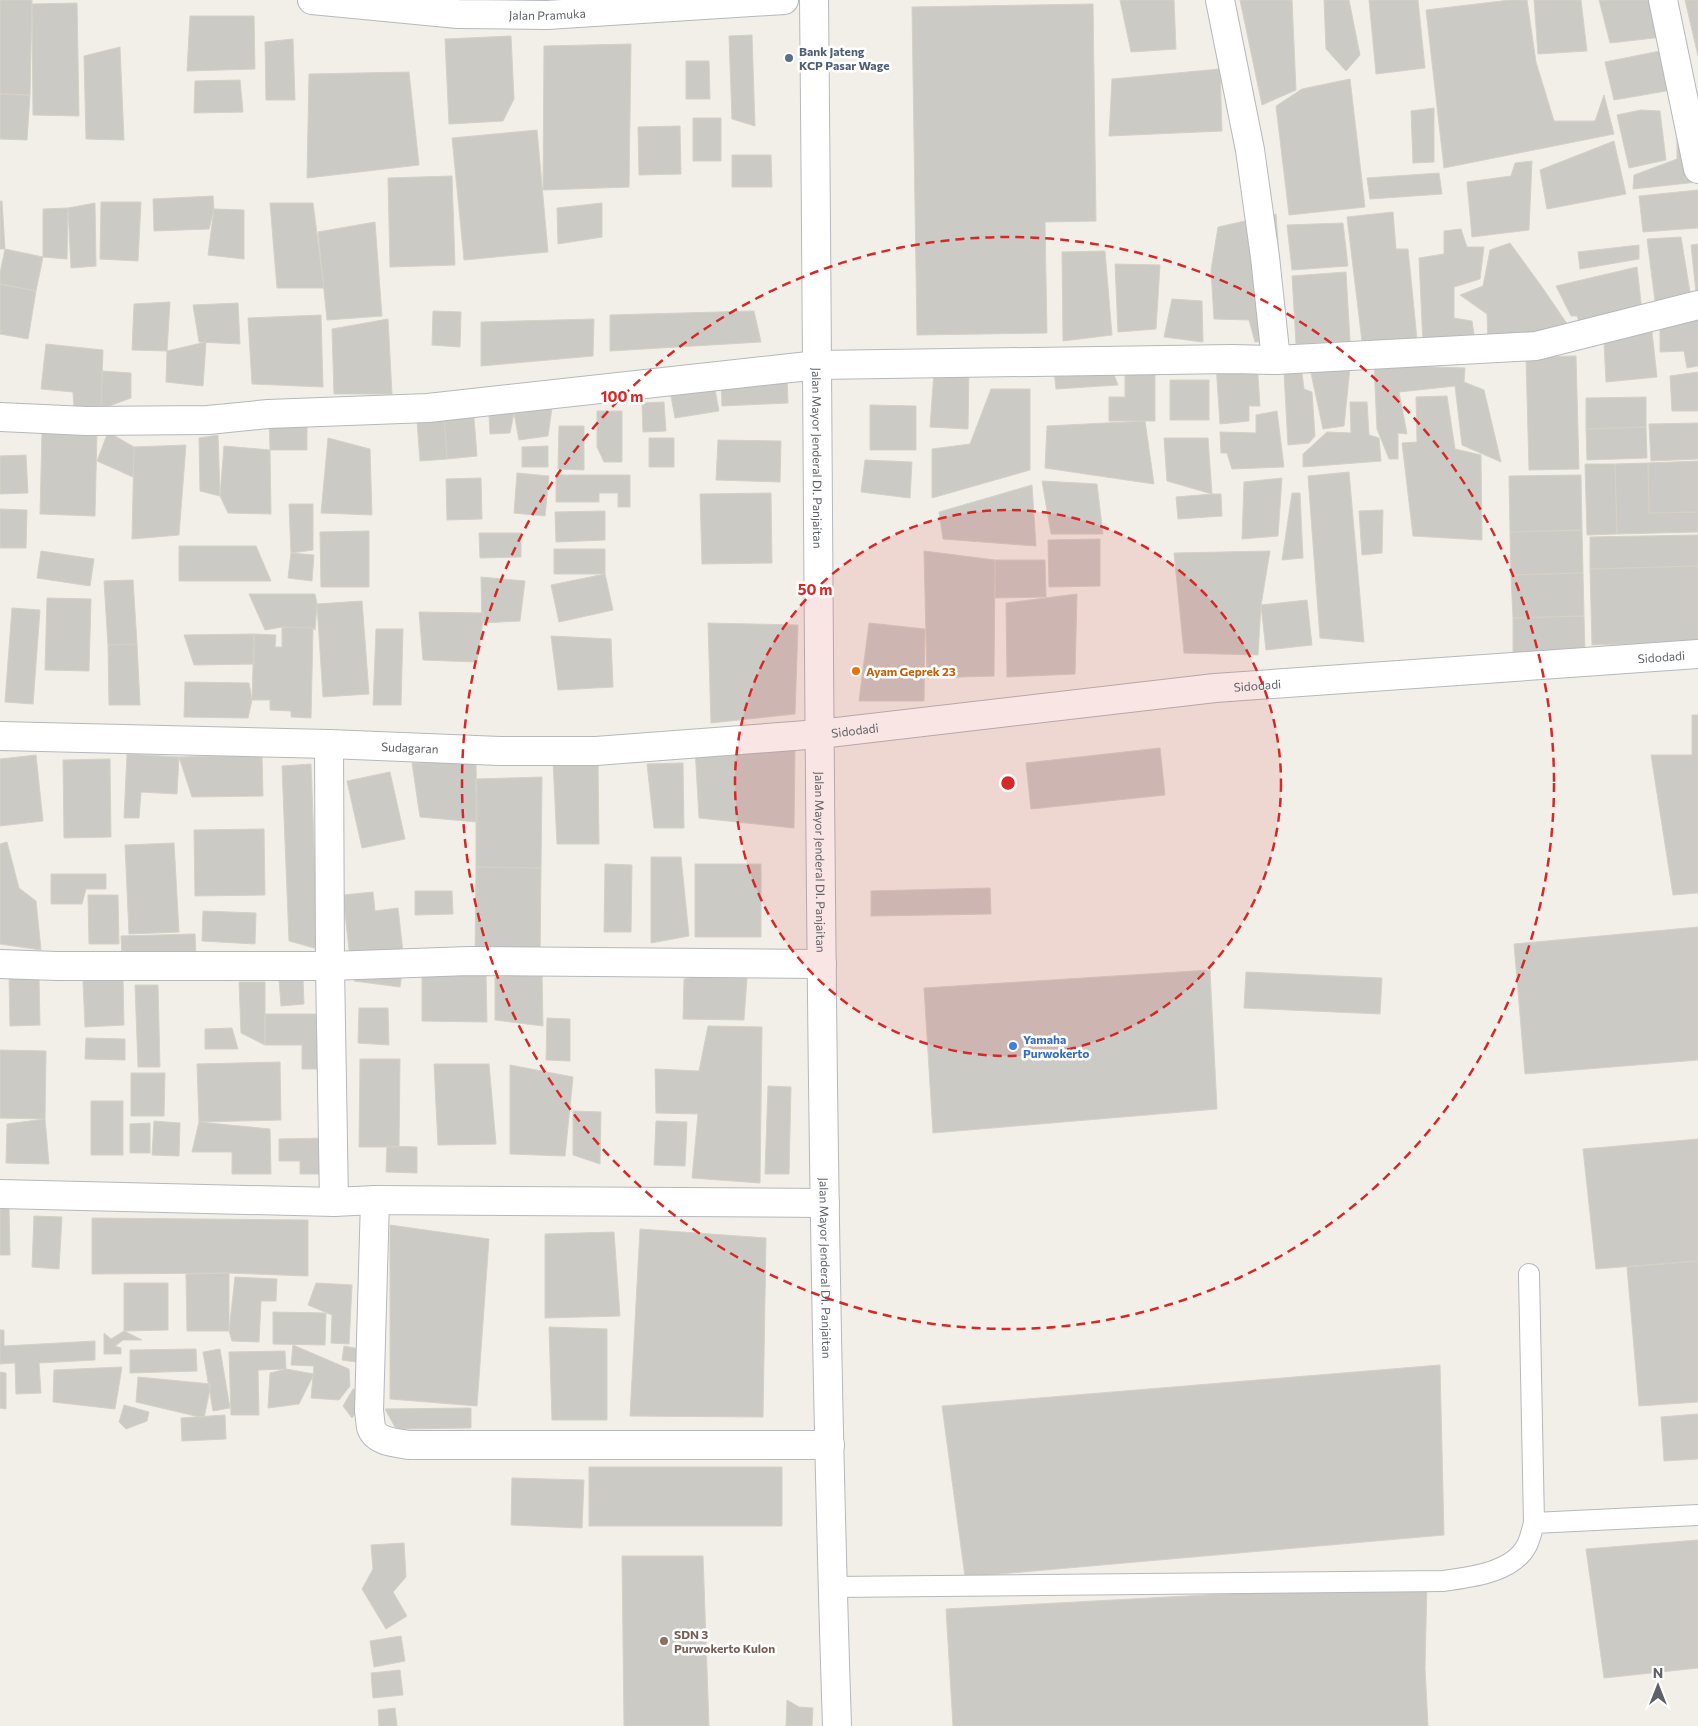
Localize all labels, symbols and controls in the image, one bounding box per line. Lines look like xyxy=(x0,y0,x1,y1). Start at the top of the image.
street label: Jalan Pramuka xyxy=(509,6,586,23)
place label: Bank Jateng KCP Pasar Wage xyxy=(799,44,889,72)
marker: Bank Jateng KCP Pasar Wage xyxy=(783,52,795,64)
street label: Jalan Mayor Jenderal DI. Panjaitan xyxy=(809,367,825,549)
text: 100 m xyxy=(601,387,643,405)
text: 50 m xyxy=(798,580,832,598)
street label: Sidodadi xyxy=(1637,648,1686,665)
place label: Ayam Geprek 23 xyxy=(866,664,956,678)
marker: Ayam Geprek 23 xyxy=(850,665,862,677)
street label: Sidodadi xyxy=(1233,676,1282,694)
street label: Sidodadi xyxy=(830,720,879,740)
street label: Sudagaran xyxy=(381,739,439,755)
street label: Jalan Mayor Jenderal DI. Panjaitan xyxy=(812,771,828,953)
centre of rings xyxy=(999,774,1017,792)
place label: Yamaha Purwokerto xyxy=(1023,1032,1090,1060)
marker: Yamaha Purwokerto xyxy=(1007,1040,1019,1052)
street label: Jalan Mayor Jenderal DI. Panjaitan xyxy=(816,1177,834,1359)
place label: SDN 3 Purwokerto Kulon xyxy=(674,1627,775,1655)
marker: SDN 3 Purwokerto Kulon xyxy=(658,1635,670,1647)
north arrow xyxy=(1633,1661,1683,1711)
text: N xyxy=(1653,1664,1663,1681)

